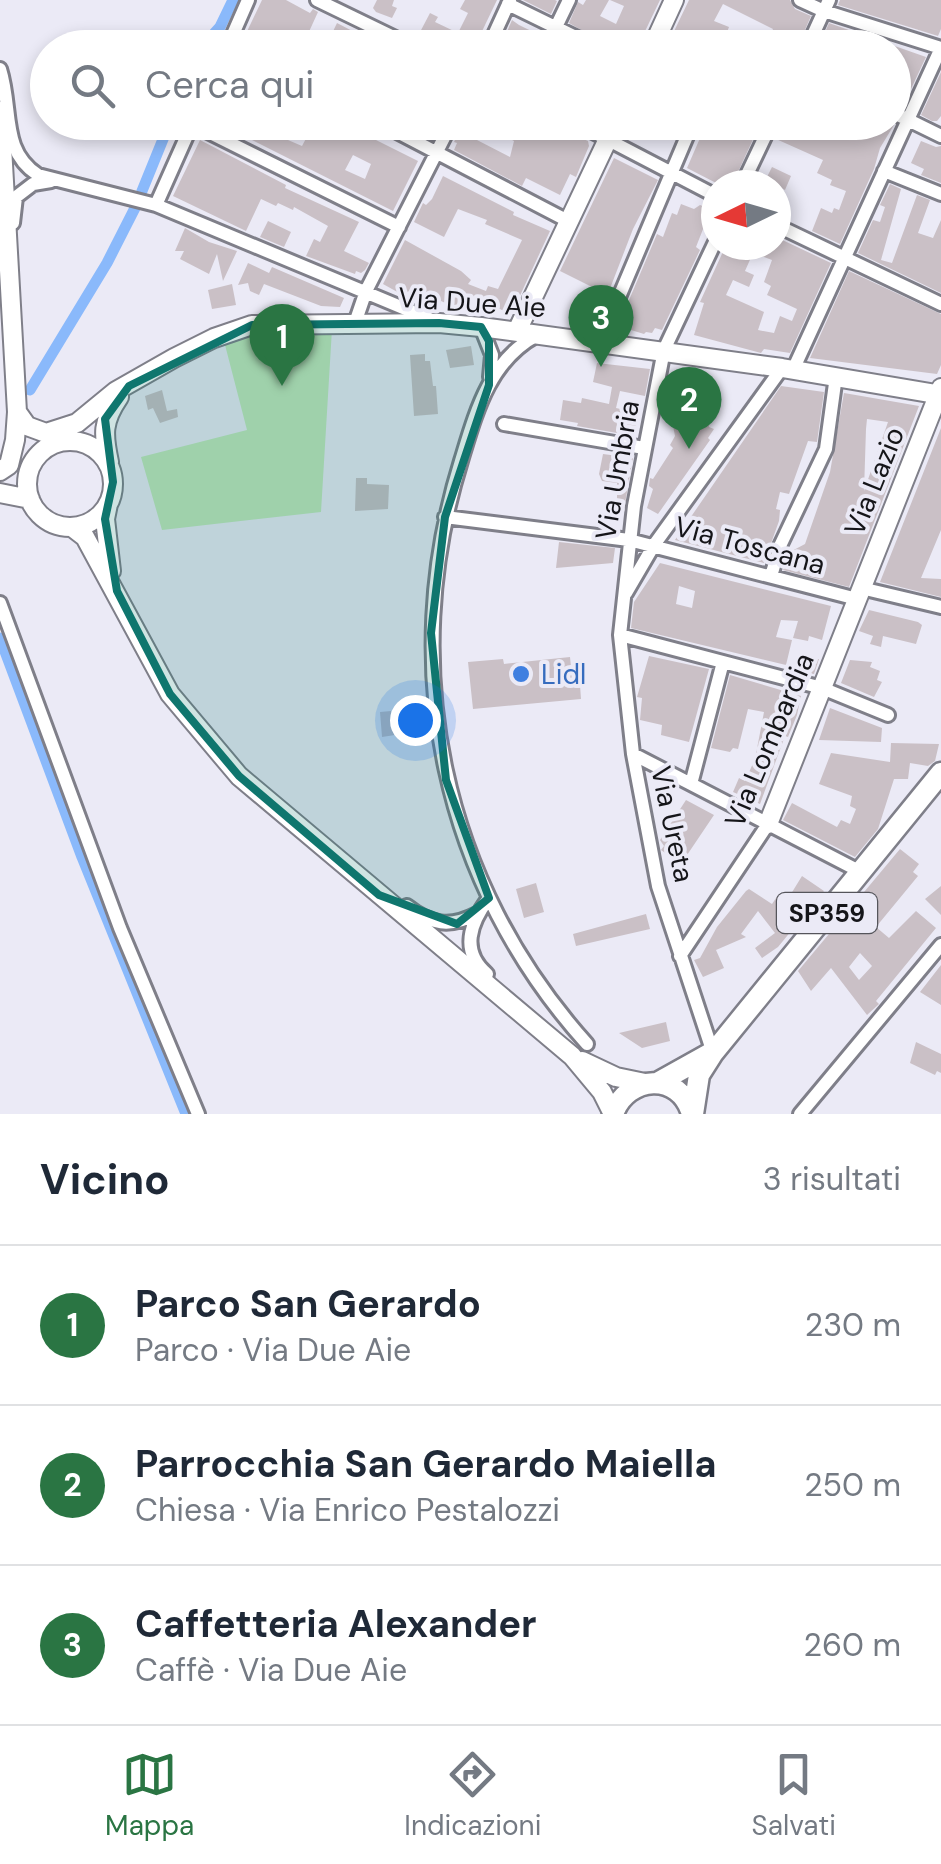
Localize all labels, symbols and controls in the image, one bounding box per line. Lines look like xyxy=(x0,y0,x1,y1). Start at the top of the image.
search box xyxy=(30,30,911,140)
icon: search xyxy=(65,58,120,113)
text: Cerca qui xyxy=(145,60,314,110)
north arrow xyxy=(701,170,791,260)
street label: Via Due Aie xyxy=(397,279,547,326)
pin: 3 xyxy=(568,284,634,367)
pin: 1 xyxy=(250,304,314,386)
pin: 2 xyxy=(656,366,722,449)
street label: Via Umbria xyxy=(587,397,648,543)
street label: Via Lazio xyxy=(836,421,913,541)
street label: Via Toscana xyxy=(670,508,829,583)
street label: Via Lombardia xyxy=(716,647,823,833)
place label: Lidl xyxy=(541,656,586,693)
marker: Lidl xyxy=(510,663,532,685)
your location xyxy=(390,695,441,746)
street label: Via Ureta xyxy=(642,763,703,886)
road number: SP359 xyxy=(777,893,877,933)
text: Vicino xyxy=(40,1152,170,1207)
text: 3 risultati xyxy=(763,1158,901,1200)
text: Parco San Gerardo xyxy=(135,1279,481,1329)
text: 1 xyxy=(67,1304,78,1346)
text: 230 m xyxy=(805,1304,901,1346)
text: Parco · Via Due Aie xyxy=(135,1329,411,1371)
text: Parrocchia San Gerardo Maiella xyxy=(135,1439,716,1489)
text: 2 xyxy=(63,1464,82,1506)
text: 250 m xyxy=(804,1464,901,1506)
text: Chiesa · Via Enrico Pestalozzi xyxy=(135,1489,560,1531)
text: Caffetteria Alexander xyxy=(135,1599,537,1649)
text: 3 xyxy=(63,1624,82,1666)
text: 260 m xyxy=(804,1624,901,1666)
text: Caffè · Via Due Aie xyxy=(135,1649,407,1691)
tab: Mappa xyxy=(105,1747,194,1844)
tab: Indicazioni xyxy=(404,1747,541,1844)
tab: Salvati xyxy=(752,1747,836,1844)

